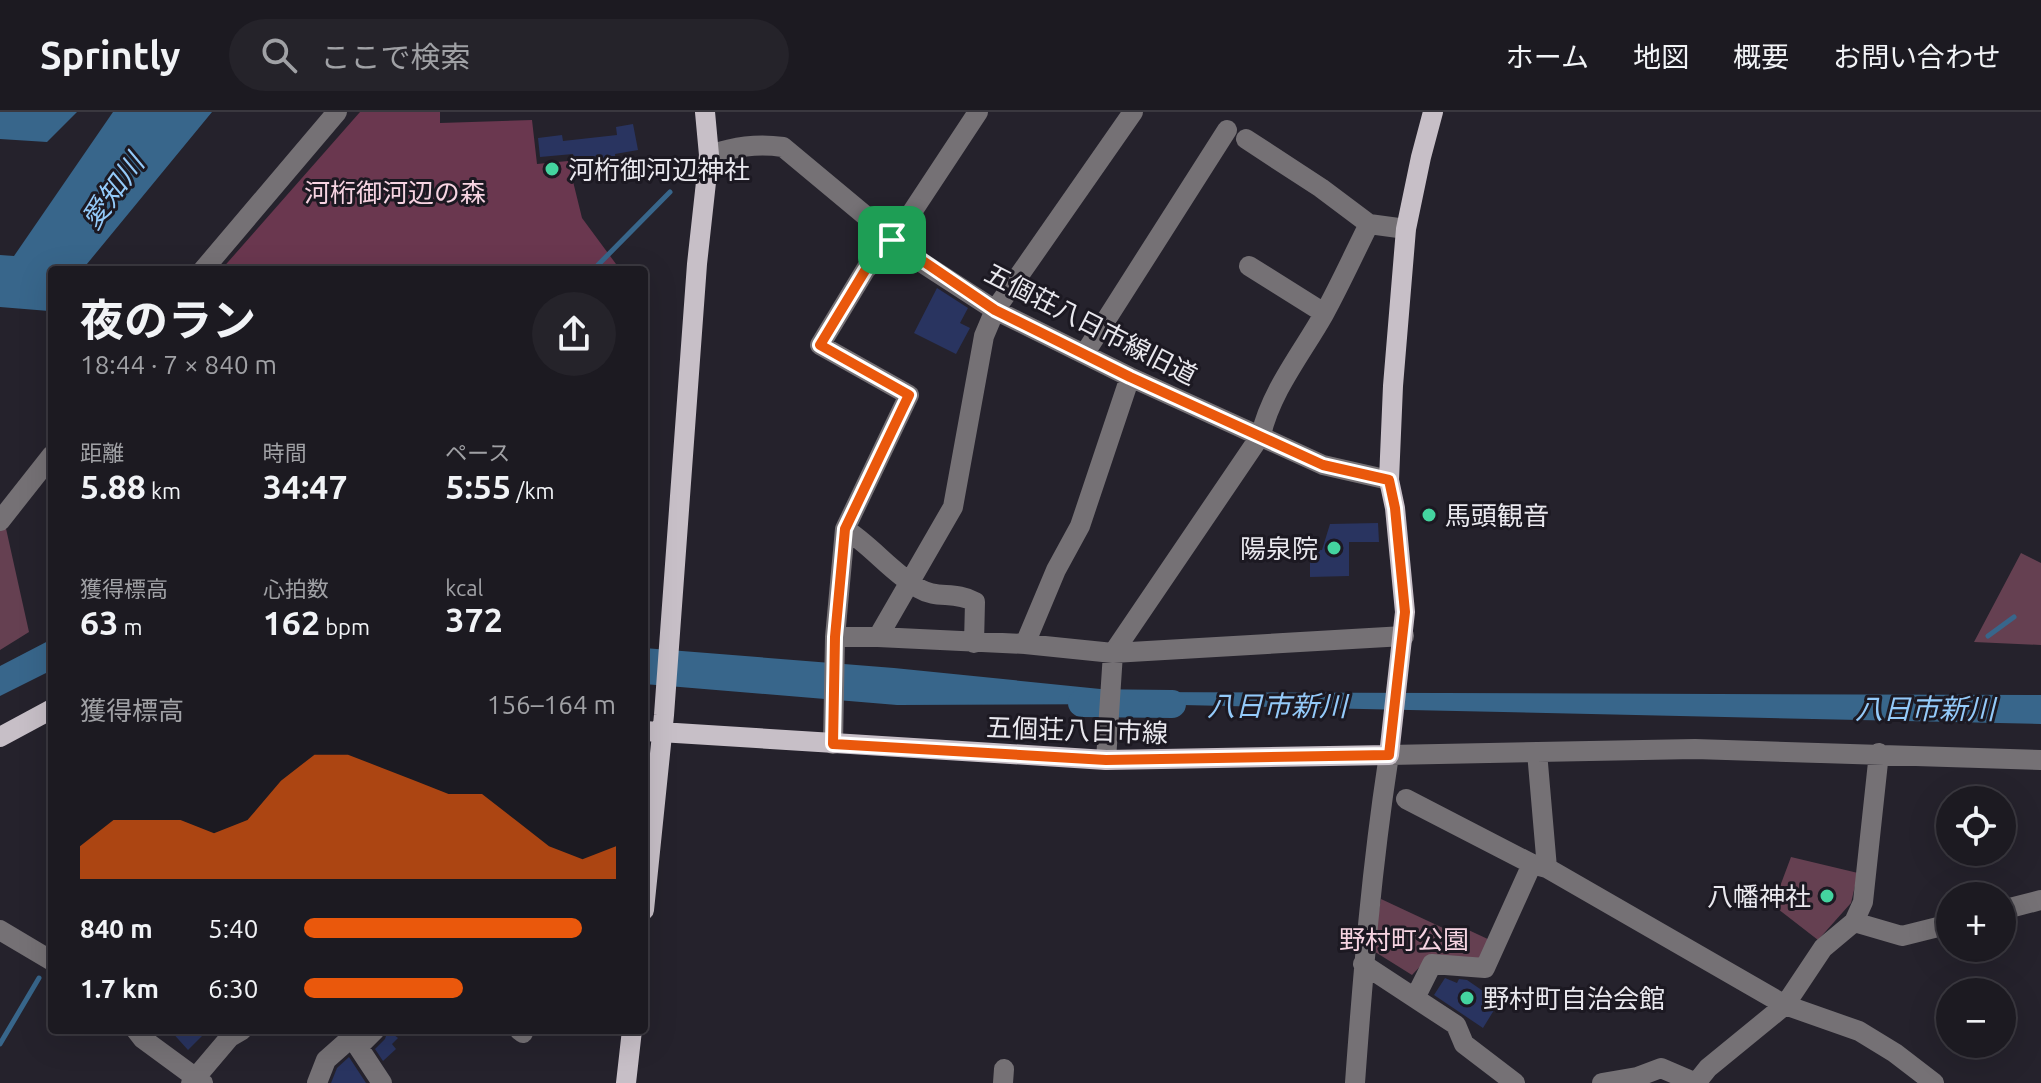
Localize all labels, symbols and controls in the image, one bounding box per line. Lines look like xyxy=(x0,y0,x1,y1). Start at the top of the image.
search box xyxy=(229,19,789,91)
icon: search xyxy=(257,33,301,77)
text: Sprintly xyxy=(40,34,181,76)
text: ここで検索 xyxy=(321,40,471,74)
text: ホーム xyxy=(1506,41,1589,72)
text: 地図 xyxy=(1633,41,1689,72)
text: 概要 xyxy=(1733,41,1789,72)
text: お問い合わせ xyxy=(1833,41,2001,72)
water label: 愛知川 xyxy=(75,145,151,234)
place label: 河桁御河辺神社 xyxy=(568,155,750,184)
marker: 河桁御河辺神社 xyxy=(543,160,561,178)
park label: 河桁御河辺の森 xyxy=(304,178,486,207)
pin xyxy=(858,206,926,274)
icon: arrive xyxy=(870,218,914,262)
street label: 五個荘八日市線旧道 xyxy=(980,258,1202,390)
button: share xyxy=(532,292,616,376)
text: 夜のラン xyxy=(80,295,256,344)
text: 18:44 · 7 × 840 m xyxy=(80,350,277,379)
text: 距離 xyxy=(80,440,124,465)
text: 時間 xyxy=(263,440,307,465)
text: ペース xyxy=(445,440,510,465)
text: 5.88 xyxy=(80,467,146,505)
text: 34:47 xyxy=(263,467,348,505)
text: 5:55 xyxy=(445,467,511,505)
text: km xyxy=(146,478,181,503)
text: /km xyxy=(511,478,555,503)
place label: 馬頭観音 xyxy=(1445,501,1549,530)
marker: 馬頭観音 xyxy=(1420,506,1438,524)
place label: 陽泉院 xyxy=(1240,534,1318,563)
marker: 陽泉院 xyxy=(1325,539,1343,557)
text: kcal xyxy=(445,575,483,600)
text: 獲得標高 xyxy=(80,576,168,601)
text: 心拍数 xyxy=(263,576,329,601)
text: 372 xyxy=(445,600,503,638)
text: 63 xyxy=(80,603,118,641)
text: 162 xyxy=(263,603,320,641)
text: m xyxy=(118,614,142,639)
text: bpm xyxy=(320,614,370,639)
text: 156–164 m xyxy=(487,690,616,719)
water label: 八日市新川 xyxy=(1207,690,1350,721)
water label: 八日市新川 xyxy=(1855,693,1998,724)
text: 獲得標高 xyxy=(80,696,184,725)
street label: 五個荘八日市線 xyxy=(986,712,1168,748)
map controls xyxy=(1936,786,2016,1058)
button: locate xyxy=(1936,786,2016,866)
place label: 八幡神社 xyxy=(1707,882,1811,911)
button: + xyxy=(1936,882,2016,962)
marker: 八幡神社 xyxy=(1818,887,1836,905)
text: 840 m xyxy=(80,914,153,943)
text: 5:40 xyxy=(208,914,258,943)
park label: 野村町公園 xyxy=(1339,925,1469,954)
text: 1.7 km xyxy=(80,974,159,1003)
text: 6:30 xyxy=(208,974,258,1003)
button: − xyxy=(1936,978,2016,1058)
place label: 野村町自治会館 xyxy=(1483,984,1665,1013)
marker: 野村町自治会館 xyxy=(1458,989,1476,1007)

